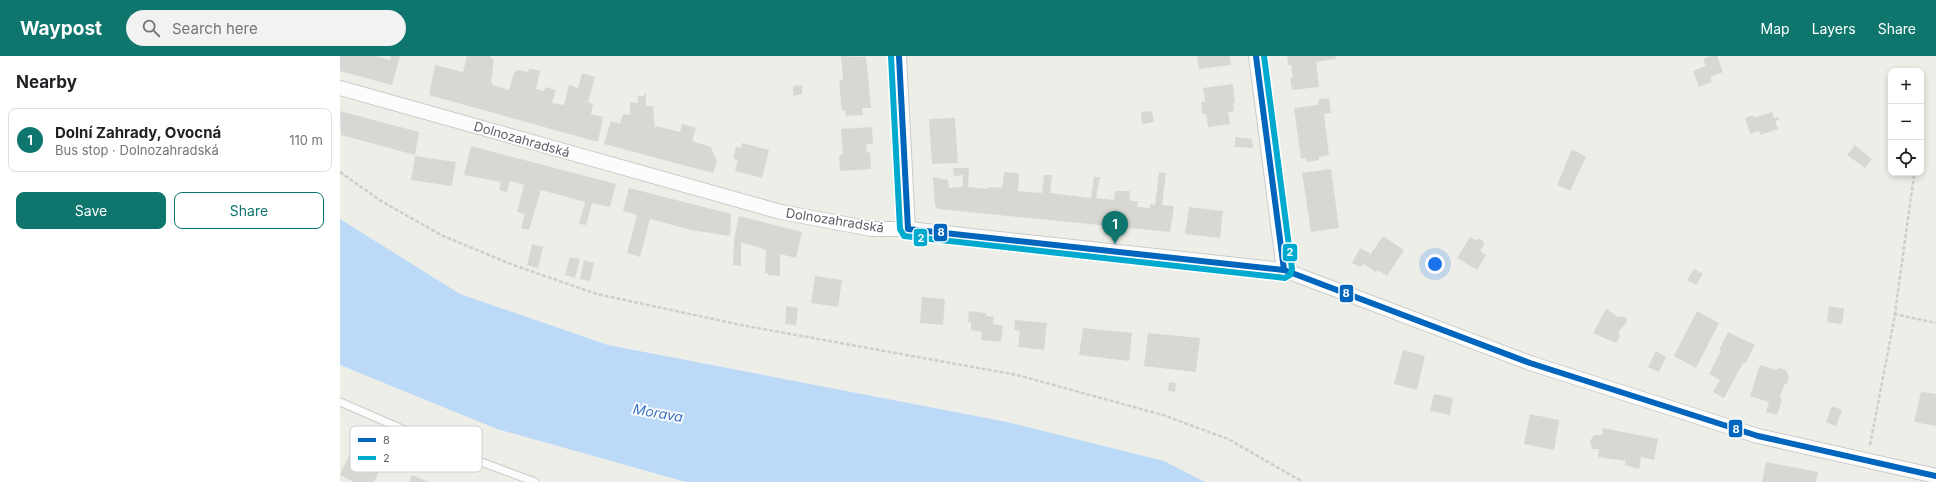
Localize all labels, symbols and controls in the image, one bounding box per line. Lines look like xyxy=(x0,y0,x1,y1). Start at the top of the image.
search box xyxy=(126,10,406,46)
text: Waypost xyxy=(20,17,102,40)
icon: search xyxy=(140,17,162,39)
text: Search here xyxy=(172,19,258,38)
text: Map xyxy=(1761,20,1790,37)
text: Layers xyxy=(1812,20,1856,37)
text: Share xyxy=(1878,20,1916,37)
map controls xyxy=(1888,68,1924,176)
button: + xyxy=(1888,68,1924,104)
text: Nearby xyxy=(16,72,77,92)
button: − xyxy=(1888,104,1924,140)
street label: Dolnozahradská xyxy=(472,118,572,160)
text: Dolní Zahrady, Ovocná xyxy=(55,123,221,142)
text: 1 xyxy=(27,132,33,148)
text: 110 m xyxy=(289,132,323,148)
button: locate xyxy=(1888,140,1924,176)
text: Bus stop · Dolnozahradská xyxy=(55,142,219,158)
button: Save xyxy=(16,192,166,229)
button: Share xyxy=(174,192,324,229)
street label: Dolnozahradská xyxy=(785,204,885,236)
pin: 1 xyxy=(1102,211,1128,244)
line badge: 8 xyxy=(933,223,948,242)
text: 8 xyxy=(937,225,945,239)
line badge: 2 xyxy=(913,228,928,247)
text: 2 xyxy=(918,231,925,245)
line badge: 2 xyxy=(1282,243,1298,262)
text: 2 xyxy=(1287,245,1294,259)
your location xyxy=(1425,254,1445,274)
line badge: 8 xyxy=(1339,284,1354,303)
text: 8 xyxy=(1342,286,1350,300)
water label: Morava xyxy=(632,400,685,425)
line badge: 8 xyxy=(1728,419,1743,438)
text: 8 xyxy=(1732,422,1740,436)
legend xyxy=(350,426,482,472)
text: 8 xyxy=(383,433,390,447)
text: 2 xyxy=(383,451,390,465)

